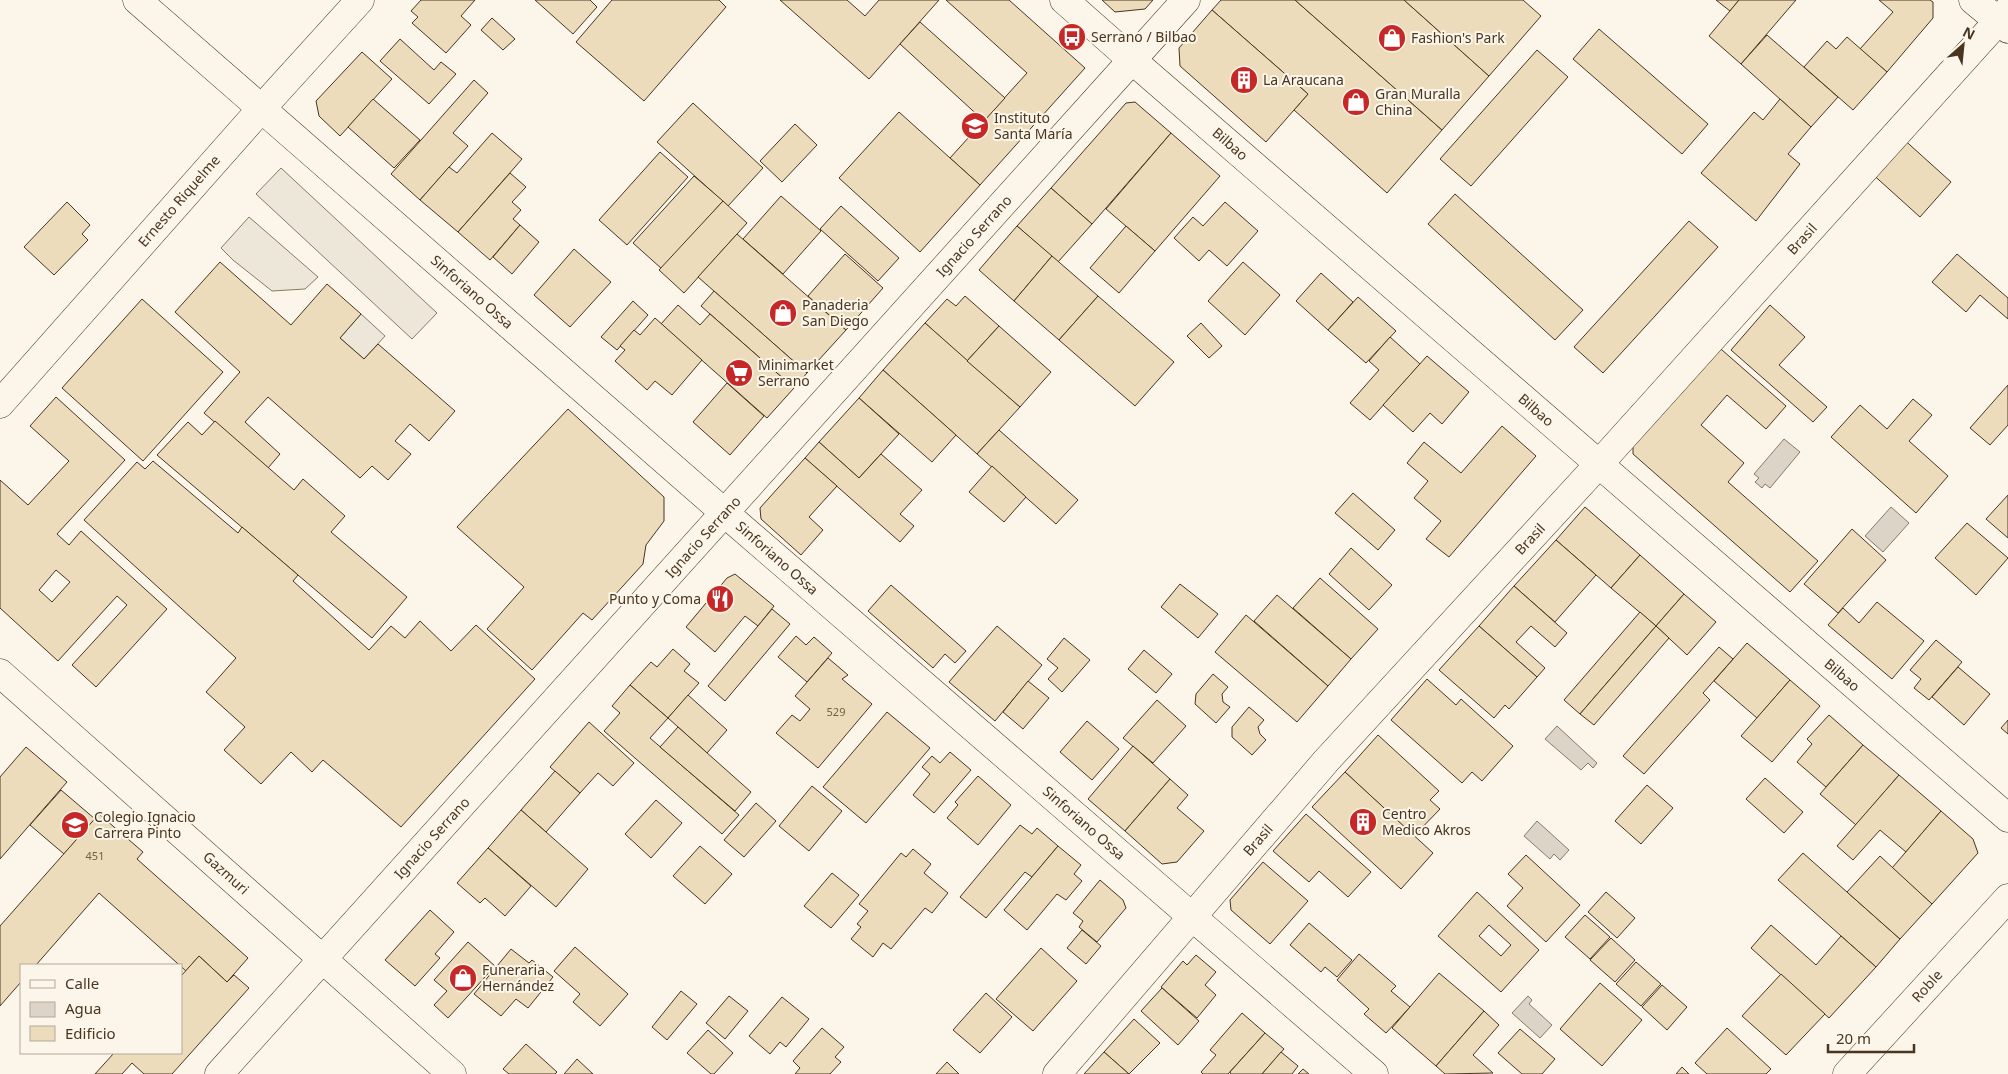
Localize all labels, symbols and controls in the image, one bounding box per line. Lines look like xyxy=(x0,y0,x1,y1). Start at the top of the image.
north arrow xyxy=(1938,20,1988,70)
bus stop icon: Serrano / Bilbao xyxy=(1057,22,1087,52)
text: N xyxy=(1960,22,1979,44)
shop icon: Fashion's Park xyxy=(1377,23,1407,53)
place label: Serrano / Bilbao xyxy=(1091,27,1197,46)
place label: Fashion's Park xyxy=(1411,28,1505,47)
building icon: La Araucana xyxy=(1229,65,1259,95)
place label: La Araucana xyxy=(1263,70,1344,89)
place label: Gran Muralla China xyxy=(1375,84,1461,119)
shop icon: Gran Muralla China xyxy=(1341,87,1371,117)
place label: Instituto Santa María xyxy=(994,108,1073,143)
school or university icon: Instituto Santa María xyxy=(960,111,990,141)
street label: Bilbao xyxy=(1209,123,1252,164)
street label: Ernesto Riquelme xyxy=(133,151,224,251)
street label: Ignacio Serrano xyxy=(932,191,1016,281)
street label: Brasil xyxy=(1782,219,1821,259)
street label: Sinforiano Ossa xyxy=(427,251,518,333)
place label: Panaderia San Diego xyxy=(802,295,869,330)
shop icon: Panaderia San Diego xyxy=(768,298,798,328)
place label: Minimarket Serrano xyxy=(758,355,834,390)
supermarket icon: Minimarket Serrano xyxy=(724,358,754,388)
street label: Bilbao xyxy=(1515,389,1558,430)
street label: Ignacio Serrano xyxy=(661,492,745,582)
street label: Sinforiano Ossa xyxy=(732,517,823,599)
street label: Brasil xyxy=(1510,519,1549,558)
restaurant icon: Punto y Coma xyxy=(705,584,735,614)
place label: Punto y Coma xyxy=(609,589,701,608)
street label: Bilbao xyxy=(1821,654,1864,695)
house number: 529 xyxy=(827,704,845,719)
street label: Sinforiano Ossa xyxy=(1039,782,1130,864)
street label: Ignacio Serrano xyxy=(390,793,474,883)
place label: Centro Medico Akros xyxy=(1382,804,1471,839)
place label: Colegio Ignacio Carrera Pinto xyxy=(94,807,196,842)
building icon: Centro Medico Akros xyxy=(1348,807,1378,837)
school or university icon: Colegio Ignacio Carrera Pinto xyxy=(60,810,90,840)
street label: Brasil xyxy=(1239,820,1277,860)
street label: Gazmuri xyxy=(199,847,253,898)
house number: 451 xyxy=(86,848,104,863)
place label: Funeraria Hernández xyxy=(482,960,555,995)
shop icon: Funeraria Hernández xyxy=(448,963,478,993)
legend xyxy=(20,964,182,1054)
street label: Roble xyxy=(1907,965,1946,1006)
text: Calle xyxy=(65,973,99,993)
text: Agua xyxy=(65,998,102,1018)
scale bar xyxy=(1828,1022,1914,1054)
text: Edificio xyxy=(65,1023,116,1043)
text: 20 m xyxy=(1836,1028,1871,1048)

